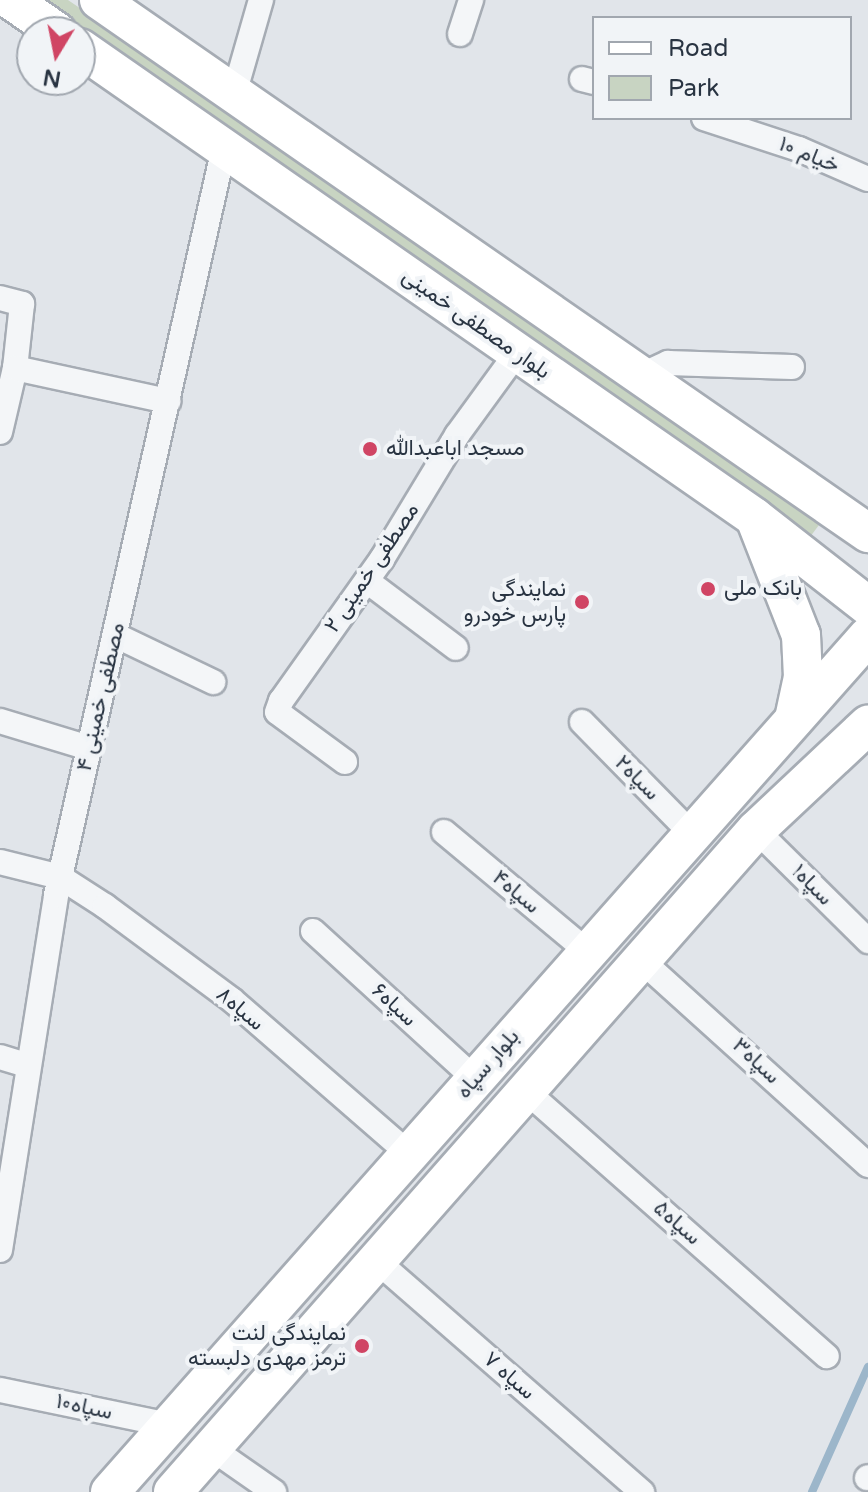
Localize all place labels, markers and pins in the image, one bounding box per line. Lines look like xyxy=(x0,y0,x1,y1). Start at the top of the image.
place label: مسجد اباعبدالله xyxy=(386,436,525,462)
marker: مسجد اباعبدالله xyxy=(361,440,379,458)
place label: نمایندگی پارس خودرو xyxy=(464,576,566,628)
place label: بانک ملی xyxy=(724,576,802,602)
marker: بانک ملی xyxy=(699,580,717,598)
marker: نمایندگی پارس خودرو xyxy=(573,593,591,611)
place label: نمایندگی لنت ترمز مهدی دلبسته xyxy=(188,1320,346,1372)
marker: نمایندگی لنت ترمز مهدی دلبسته xyxy=(353,1337,371,1355)

